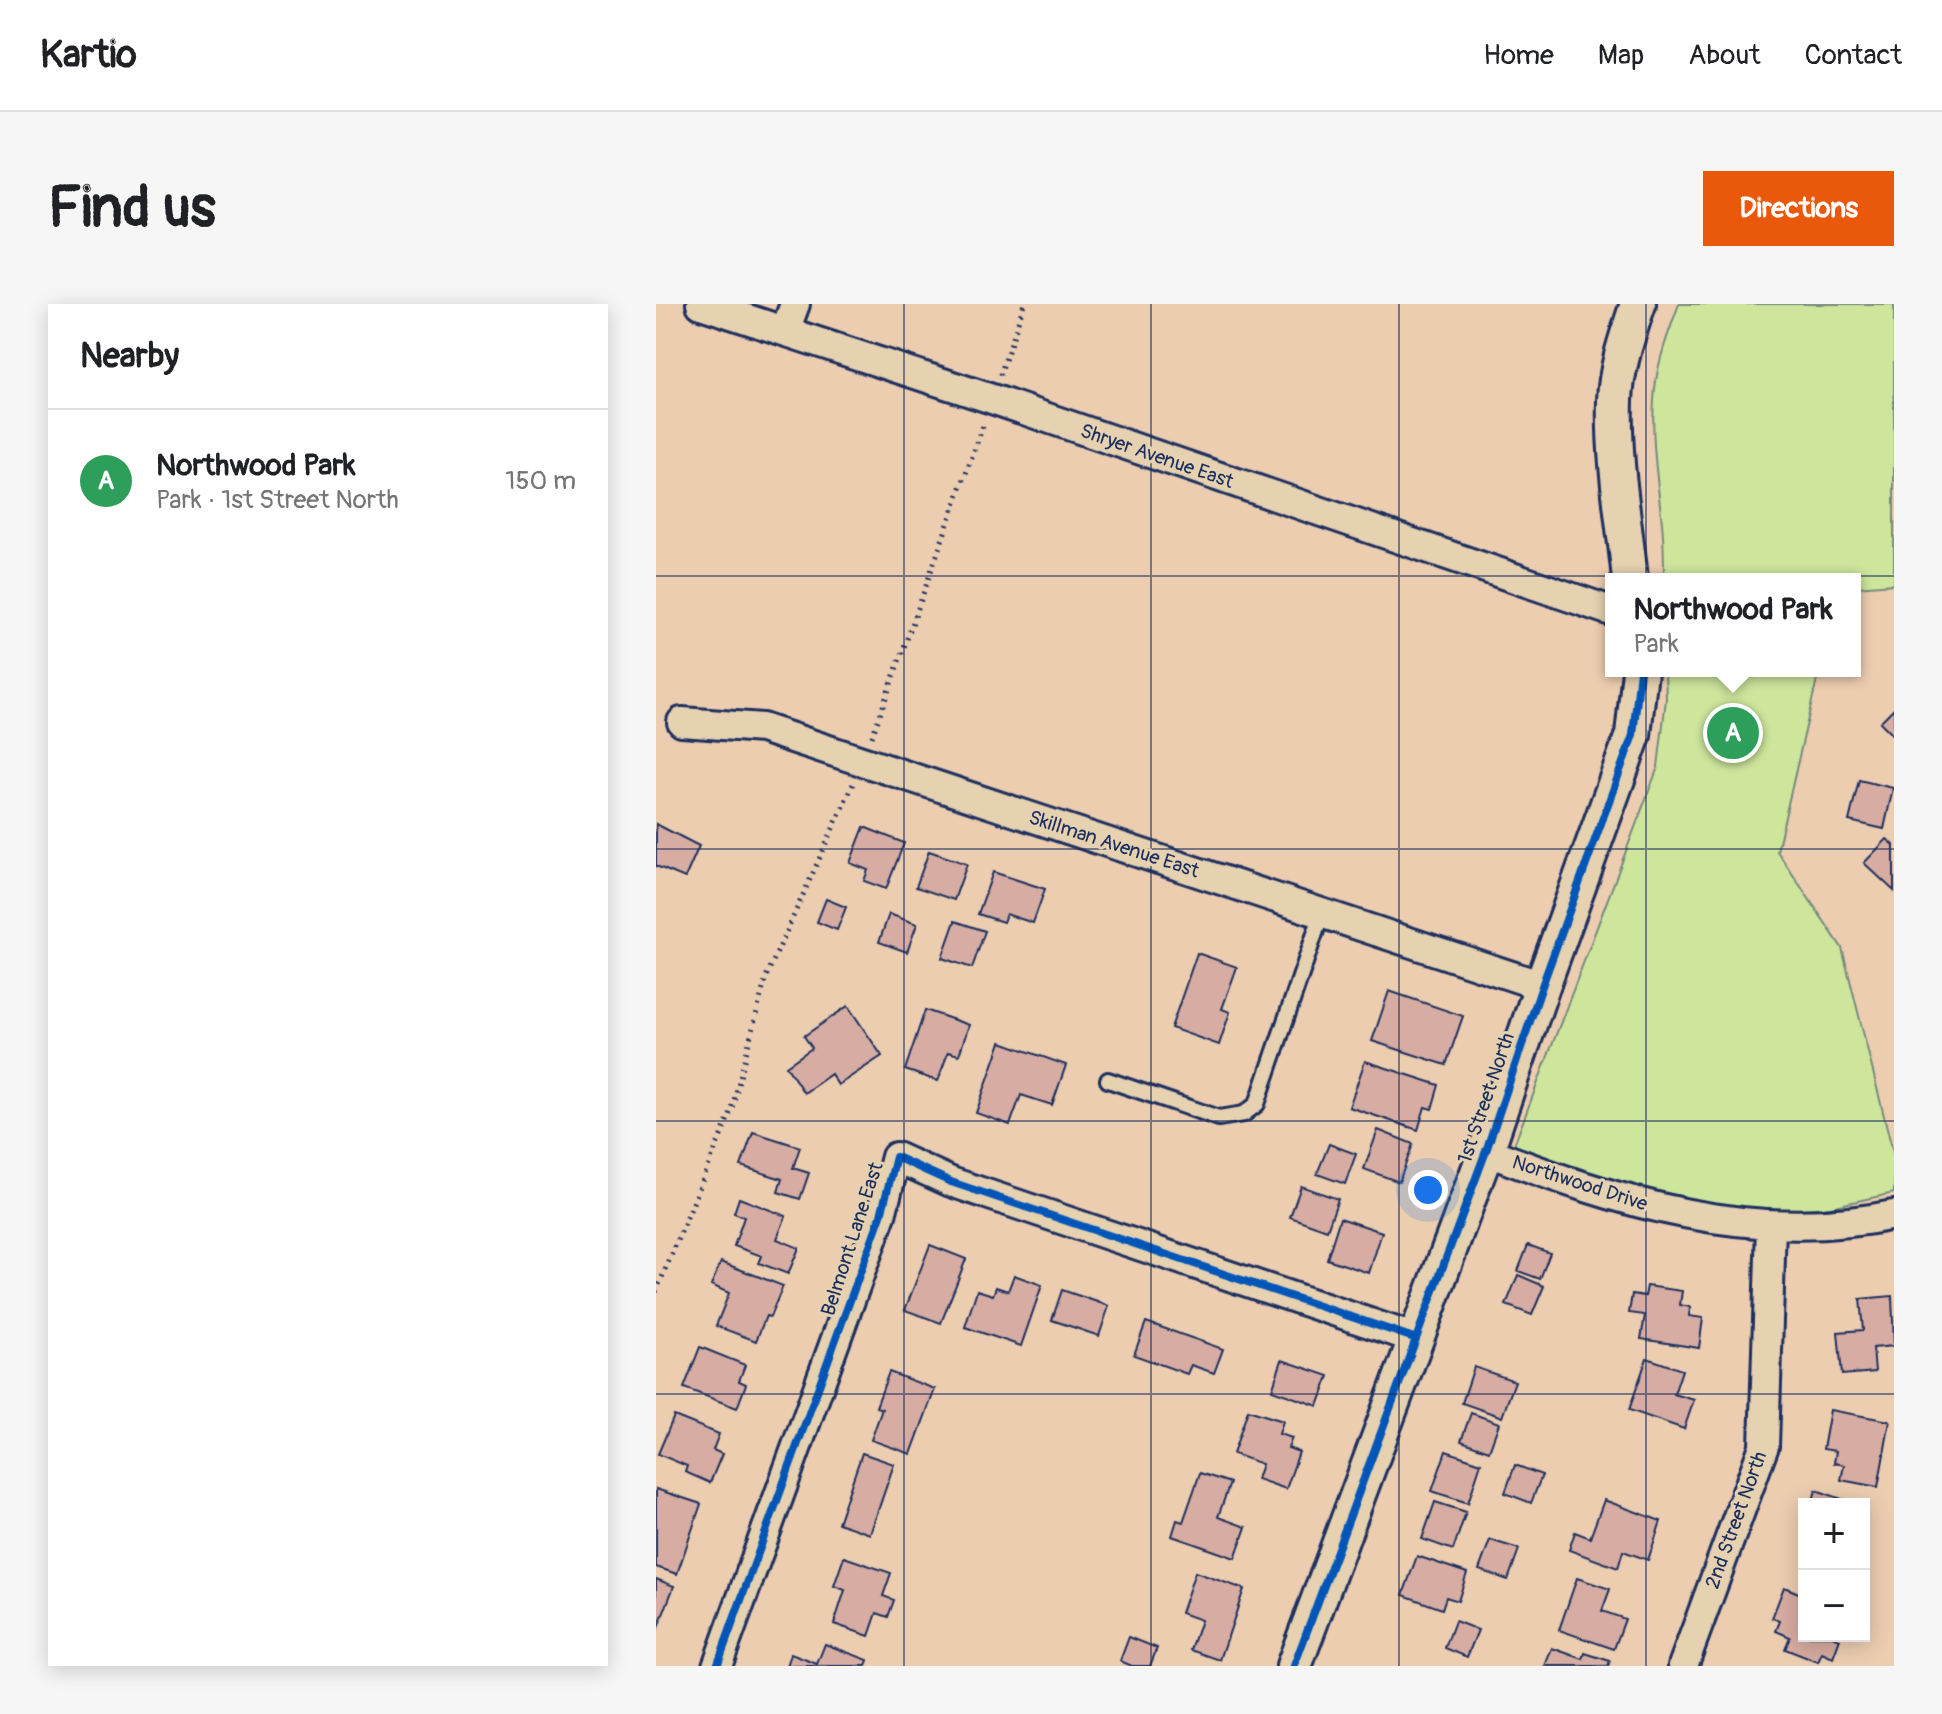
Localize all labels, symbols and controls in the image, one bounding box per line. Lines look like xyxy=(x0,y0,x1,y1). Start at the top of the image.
text: Kartio xyxy=(40,31,137,79)
text: Home xyxy=(1483,38,1554,73)
text: Map xyxy=(1598,38,1644,73)
text: About xyxy=(1688,38,1761,73)
text: Contact xyxy=(1805,38,1902,73)
button: Directions xyxy=(1703,171,1894,246)
text: Find us xyxy=(48,174,216,243)
text: Nearby xyxy=(80,335,179,378)
street label: Shryer Avenue East xyxy=(1077,418,1238,494)
text: Northwood Park xyxy=(156,447,356,484)
text: A xyxy=(98,465,114,497)
text: 150 m xyxy=(505,465,576,497)
text: Park · 1st Street North xyxy=(156,484,399,516)
popup xyxy=(1605,573,1861,677)
text: Northwood Park xyxy=(1633,591,1833,628)
text: Park xyxy=(1633,628,1679,660)
pin: A xyxy=(1707,703,1759,763)
street label: Skillman Avenue East xyxy=(1026,805,1203,884)
street label: 1st Street North xyxy=(1452,1029,1520,1167)
street label: Northwood Drive xyxy=(1509,1149,1651,1217)
street label: Belmont Lane East xyxy=(815,1158,889,1319)
your location xyxy=(1408,1170,1448,1210)
street label: 2nd Street North xyxy=(1700,1448,1772,1592)
map controls xyxy=(1798,1498,1870,1642)
button: + xyxy=(1798,1498,1870,1570)
button: − xyxy=(1798,1570,1870,1642)

